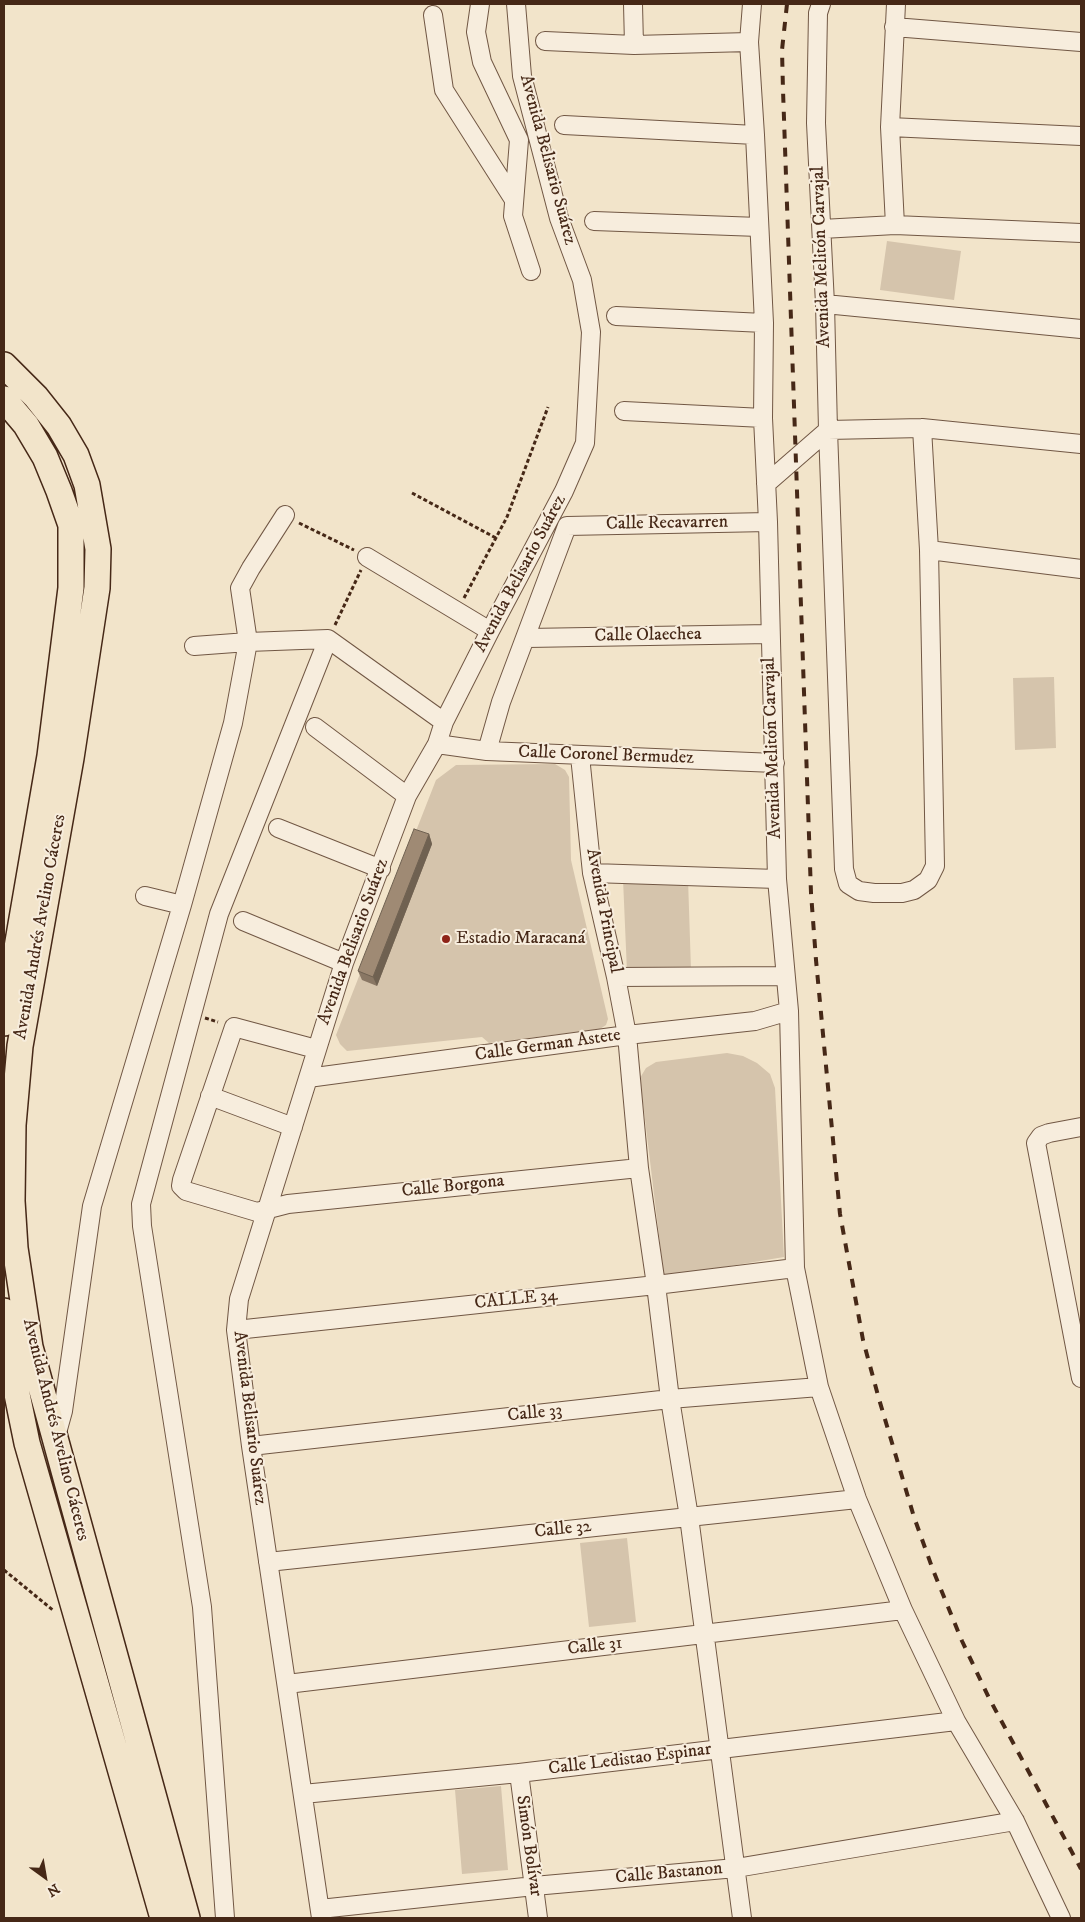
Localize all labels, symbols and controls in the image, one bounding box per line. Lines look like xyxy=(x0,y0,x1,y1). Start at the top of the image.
street label: Avenida Belisario Suárez xyxy=(514,73,580,247)
street label: Avenida Melitón Carvajal xyxy=(808,166,836,348)
street label: Avenida Belisario Suárez xyxy=(470,492,572,656)
street label: Calle Recavarren xyxy=(606,512,728,536)
street label: Calle Olaechea xyxy=(594,624,702,648)
street label: Avenida Melitón Carvajal xyxy=(759,657,787,839)
street label: Calle Coronel Bermudez xyxy=(518,742,694,770)
street label: Avenida Andrés Avelino Cáceres xyxy=(11,813,71,1041)
street label: Avenida Principal xyxy=(580,847,626,975)
street label: Avenida Belisario Suárez xyxy=(314,856,394,1028)
place label: Estadio Maracaná xyxy=(456,928,585,950)
marker: Estadio Maracaná xyxy=(440,933,452,945)
street label: Calle German Astete xyxy=(474,1025,622,1067)
street label: Calle Borgona xyxy=(401,1171,505,1203)
street label: CALLE 34 xyxy=(474,1285,558,1315)
street label: Avenida Andrés Avelino Cáceres xyxy=(17,1317,93,1543)
street label: Avenida Belisario Suárez xyxy=(228,1330,270,1506)
street label: Calle 33 xyxy=(506,1400,564,1428)
street label: Calle 32 xyxy=(533,1516,593,1544)
street label: Calle 31 xyxy=(566,1633,624,1661)
street label: Calle Ledistao Espinar xyxy=(547,1739,713,1781)
street label: Simón Bolívar xyxy=(510,1794,546,1898)
north arrow xyxy=(20,1852,70,1902)
street label: Calle Bastanon xyxy=(614,1859,724,1889)
text: N xyxy=(43,1879,63,1900)

